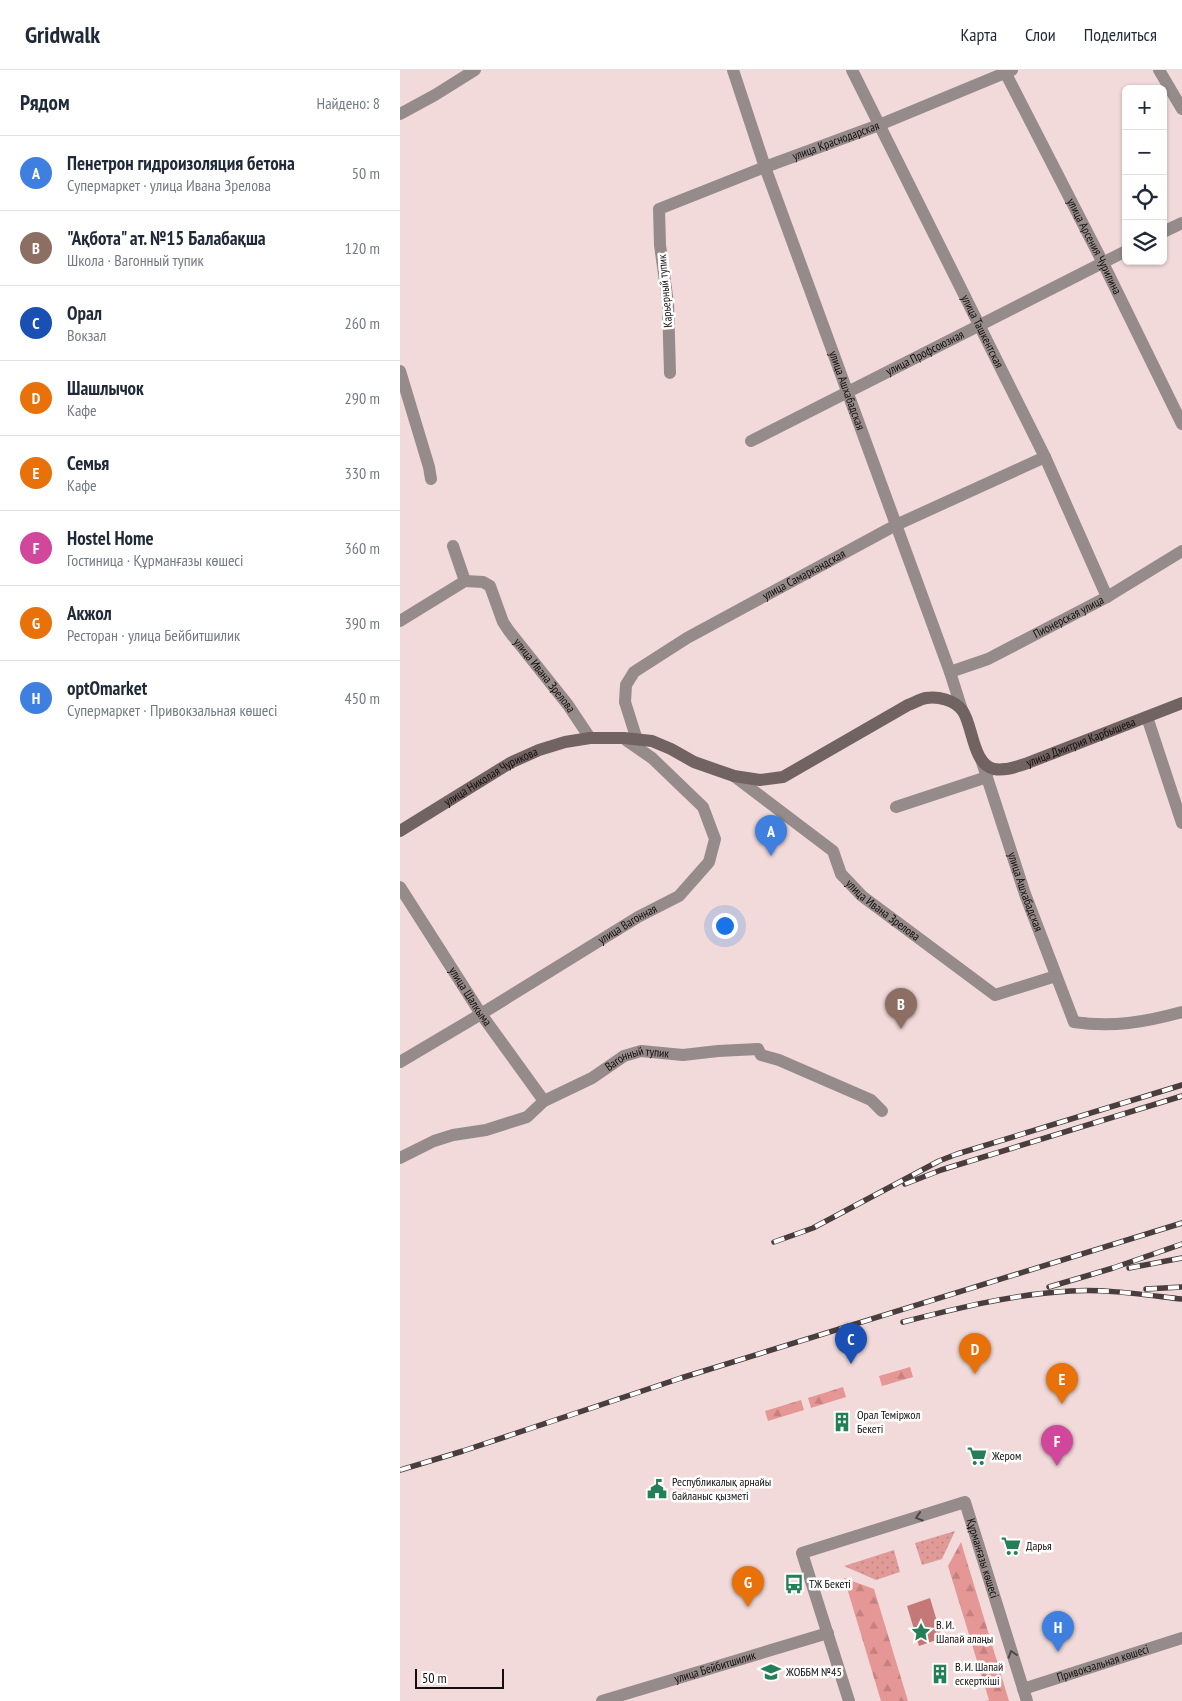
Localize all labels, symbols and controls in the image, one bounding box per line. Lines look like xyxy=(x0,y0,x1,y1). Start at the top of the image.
text: Gridwalk xyxy=(25,19,100,50)
text: Карта xyxy=(960,23,997,46)
text: Слои xyxy=(1025,23,1056,46)
text: Поделиться xyxy=(1084,23,1157,46)
map controls xyxy=(1122,85,1167,265)
button: + xyxy=(1122,85,1167,130)
text: Рядом xyxy=(20,89,70,116)
text: Найдено: 8 xyxy=(317,93,380,113)
street label: улица Краснодарская xyxy=(790,117,881,163)
button: − xyxy=(1122,130,1167,175)
text: Пенетрон гидроизоляция бетона xyxy=(67,151,295,175)
text: A xyxy=(32,163,40,183)
text: 50 m xyxy=(352,163,380,183)
text: Супермаркет · улица Ивана Зрелова xyxy=(67,175,271,195)
button: locate xyxy=(1122,175,1167,220)
street label: улица Арсения Чурилина xyxy=(1064,196,1125,297)
button: layers xyxy=(1122,220,1167,265)
text: "Ақбота" ат. №15 Балабақша xyxy=(67,226,266,250)
text: B xyxy=(32,238,40,258)
text: 120 m xyxy=(345,238,380,258)
text: Школа · Вагонный тупик xyxy=(67,250,204,270)
street label: Карьерный тупик xyxy=(654,253,675,328)
street label: улица Ташкентская xyxy=(958,292,1007,371)
text: Орал xyxy=(67,301,102,325)
text: C xyxy=(32,313,40,333)
text: 260 m xyxy=(345,313,380,333)
text: Вокзал xyxy=(67,325,106,345)
street label: улица Профсоюзная xyxy=(883,326,967,378)
street label: улица Ашхабадская xyxy=(826,349,869,432)
text: Шашлычок xyxy=(67,376,144,400)
text: D xyxy=(32,388,40,408)
text: 290 m xyxy=(345,388,380,408)
text: Кафе xyxy=(67,400,97,420)
text: Семья xyxy=(67,451,109,475)
text: E xyxy=(33,463,39,483)
text: 330 m xyxy=(345,463,380,483)
text: Кафе xyxy=(67,475,97,495)
text: Hostel Home xyxy=(67,526,154,550)
text: F xyxy=(33,538,39,558)
text: 360 m xyxy=(345,538,380,558)
street label: улица Самаркандская xyxy=(760,546,848,603)
text: Гостиница · Құрманғазы көшесі xyxy=(67,550,244,570)
street label: Пионерская улица xyxy=(1030,592,1106,641)
text: Акжол xyxy=(67,601,112,625)
text: G xyxy=(32,613,40,633)
text: 390 m xyxy=(345,613,380,633)
text: Ресторан · улица Бейбитшилик xyxy=(67,625,240,645)
street label: улица Ивана Зрелова xyxy=(511,635,579,715)
text: optOmarket xyxy=(67,676,147,700)
text: H xyxy=(32,688,40,708)
text: 450 m xyxy=(345,688,380,708)
text: Супермаркет · Привокзальная көшесі xyxy=(67,700,278,720)
street label: улица Дмитрия Карбышева xyxy=(1024,714,1138,770)
street label: улица Николая Чурикова xyxy=(441,744,540,809)
pin: A xyxy=(755,815,787,856)
street label: улица Ашхабадская xyxy=(1005,850,1047,934)
street label: улица Ивана Зрелова xyxy=(843,876,923,944)
street label: улица Вагонная xyxy=(595,900,660,947)
your location xyxy=(712,913,738,939)
street label: улица Шалкыма xyxy=(446,964,495,1029)
pin: B xyxy=(885,988,917,1029)
street label: Вагонный тупик xyxy=(602,1043,670,1074)
pin: C xyxy=(835,1323,867,1364)
pin: D xyxy=(959,1333,991,1374)
pin: E xyxy=(1046,1363,1078,1404)
place label: Орал Теміржол Бекеті xyxy=(857,1407,920,1436)
building icon: Орал Теміржол Бекеті xyxy=(831,1411,853,1433)
pin: F xyxy=(1041,1425,1073,1466)
supermarket icon: Жером xyxy=(966,1445,988,1467)
place label: Жером xyxy=(991,1448,1021,1463)
place label: Республикалық арнайы байланыс қызметі xyxy=(672,1474,771,1503)
public building icon: Республикалық арнайы байланыс қызметі xyxy=(646,1478,668,1500)
one-way arrow xyxy=(915,1511,923,1521)
street label: Құрманғазы көшесі xyxy=(964,1516,1002,1600)
supermarket icon: Дарья xyxy=(1000,1535,1022,1557)
place label: Дарья xyxy=(1026,1538,1052,1553)
pin: G xyxy=(732,1566,764,1607)
bus stop icon: ТЖ Бекеті xyxy=(783,1573,805,1595)
place label: ТЖ Бекеті xyxy=(809,1576,851,1591)
pin: H xyxy=(1042,1611,1074,1652)
place label: В. И. Шапай алаңы xyxy=(936,1617,993,1646)
place icon: В. И. Шапай алаңы xyxy=(910,1621,932,1643)
street label: Привокзальная көшесі xyxy=(1055,1641,1151,1685)
street label: улица Бейбитшилик xyxy=(672,1647,758,1686)
one-way arrow xyxy=(1008,1651,1018,1659)
place label: В. И. Шапай ескерткіші xyxy=(955,1659,1003,1688)
school or university icon: ЖОББМ №45 xyxy=(760,1661,782,1683)
building icon: В. И. Шапай ескерткіші xyxy=(929,1663,951,1685)
place label: ЖОББМ №45 xyxy=(785,1664,842,1679)
scale bar xyxy=(415,1666,504,1689)
text: 50 m xyxy=(422,1669,447,1687)

